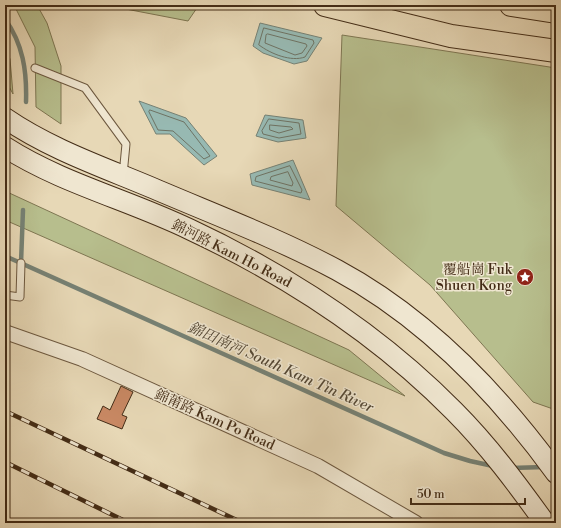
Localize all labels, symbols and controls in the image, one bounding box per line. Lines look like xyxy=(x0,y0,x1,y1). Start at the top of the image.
street label: 錦河路 Kam Ho Road xyxy=(169,216,295,292)
place label: 覆船崗 Fuk Shuen Kong xyxy=(436,261,513,295)
place icon: 覆船崗 Fuk Shuen Kong xyxy=(515,267,535,287)
water label: 錦田南河 South Kam Tin River xyxy=(185,318,377,417)
street label: 錦莆路 Kam Po Road xyxy=(152,385,278,455)
scale bar xyxy=(411,480,525,506)
text: 50 m xyxy=(417,487,445,502)

